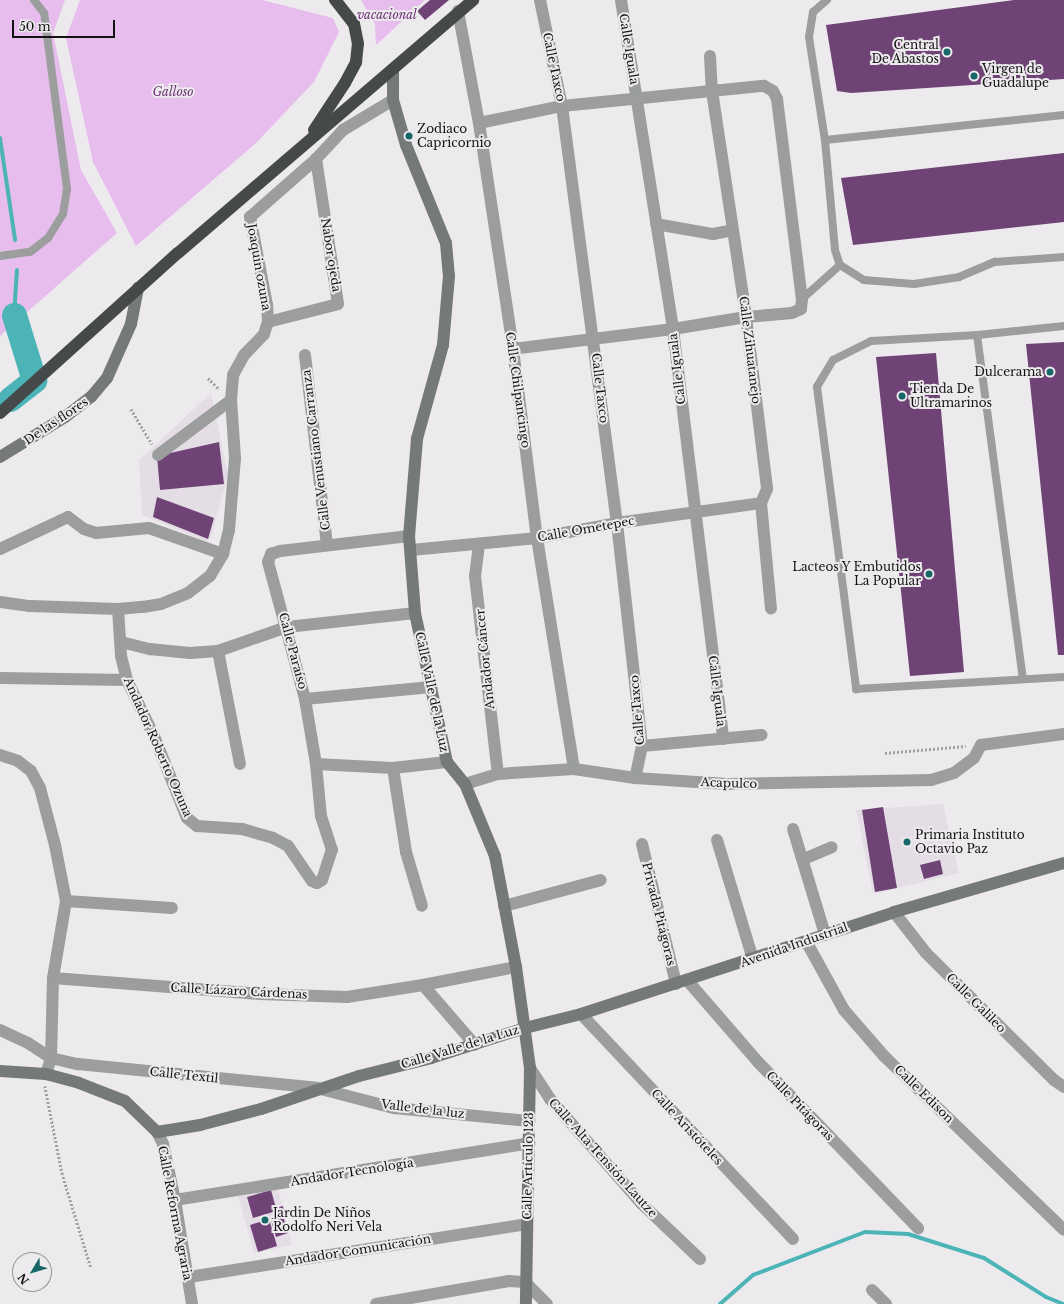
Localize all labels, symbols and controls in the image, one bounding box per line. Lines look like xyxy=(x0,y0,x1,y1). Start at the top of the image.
park label: vacacional xyxy=(357,8,417,22)
scale bar xyxy=(14,12,117,38)
street label: Calle Iguala xyxy=(616,13,642,85)
text: 50 m xyxy=(19,19,51,34)
street label: Calle Taxco xyxy=(540,31,568,103)
place label: Central De Abastos xyxy=(871,38,939,66)
marker: Central De Abastos xyxy=(942,47,952,57)
place label: Virgen de Guadalupe xyxy=(982,62,1049,90)
marker: Virgen de Guadalupe xyxy=(969,71,979,81)
park label: Galloso xyxy=(152,85,194,99)
place label: Zodiaco Capricornio xyxy=(417,122,491,150)
marker: Zodiaco Capricornio xyxy=(404,131,414,141)
street label: Nabor ojeda xyxy=(318,217,344,293)
street label: Joaquin ozuna xyxy=(244,222,274,312)
street label: Calle Zihuatanejo xyxy=(736,295,764,405)
street label: Calle Chilpancingo xyxy=(503,331,533,449)
street label: Calle Iguala xyxy=(665,333,689,405)
street label: Calle Taxco xyxy=(589,352,611,424)
place label: Dulcerama xyxy=(974,365,1042,379)
marker: Dulcerama xyxy=(1045,367,1055,377)
street label: Calle Venustiano Carranza xyxy=(299,369,333,531)
place label: Tienda De Ultramarinos xyxy=(910,382,992,410)
marker: Tienda De Ultramarinos xyxy=(897,391,907,401)
street label: De las flores xyxy=(21,394,91,448)
street label: Calle Ometepec xyxy=(536,513,636,545)
place label: Lacteos Y Embutidos La Popular xyxy=(791,560,921,588)
marker: Lacteos Y Embutidos La Popular xyxy=(924,569,934,579)
street label: Andador Cáncer xyxy=(473,608,497,710)
street label: Calle Paraíso xyxy=(276,611,310,691)
street label: Calle Valle de la Luz xyxy=(412,630,452,754)
street label: Calle Iguala xyxy=(705,655,729,727)
street label: Calle Taxco xyxy=(627,674,647,746)
street label: Andador Roberto Ozuna xyxy=(121,675,195,819)
street label: Acapulco xyxy=(701,775,757,791)
place label: Primaria Instituto Octavio Paz xyxy=(915,828,1025,856)
marker: Primaria Instituto Octavio Paz xyxy=(902,837,912,847)
street label: Privada Pitágoras xyxy=(639,861,679,967)
street label: Avenida Industrial xyxy=(738,920,850,970)
street label: Calle Galileo xyxy=(943,970,1009,1036)
street label: Calle Lázaro Cárdenas xyxy=(170,980,308,1002)
street label: Calle Valle de la Luz xyxy=(399,1022,521,1072)
street label: Calle Edison xyxy=(891,1062,957,1126)
street label: Calle Textil xyxy=(149,1064,219,1086)
street label: Calle Pitágoras xyxy=(763,1068,837,1144)
street label: Calle Aristóteles xyxy=(648,1086,726,1168)
street label: Calle Alta Tensión Lautze xyxy=(545,1095,661,1221)
street label: Valle de la luz xyxy=(380,1097,466,1121)
street label: Calle Artículo 123 xyxy=(520,1112,536,1220)
street label: Calle Reforma Agraria xyxy=(155,1144,195,1282)
street label: Andador Tecnología xyxy=(289,1155,415,1189)
place label: Jardin De Niños Rodolfo Neri Vela xyxy=(273,1206,383,1234)
marker: Jardin De Niños Rodolfo Neri Vela xyxy=(260,1215,270,1225)
street label: Andador Comunicación xyxy=(284,1231,432,1269)
north arrow xyxy=(12,1252,52,1292)
text: N xyxy=(15,1270,32,1287)

